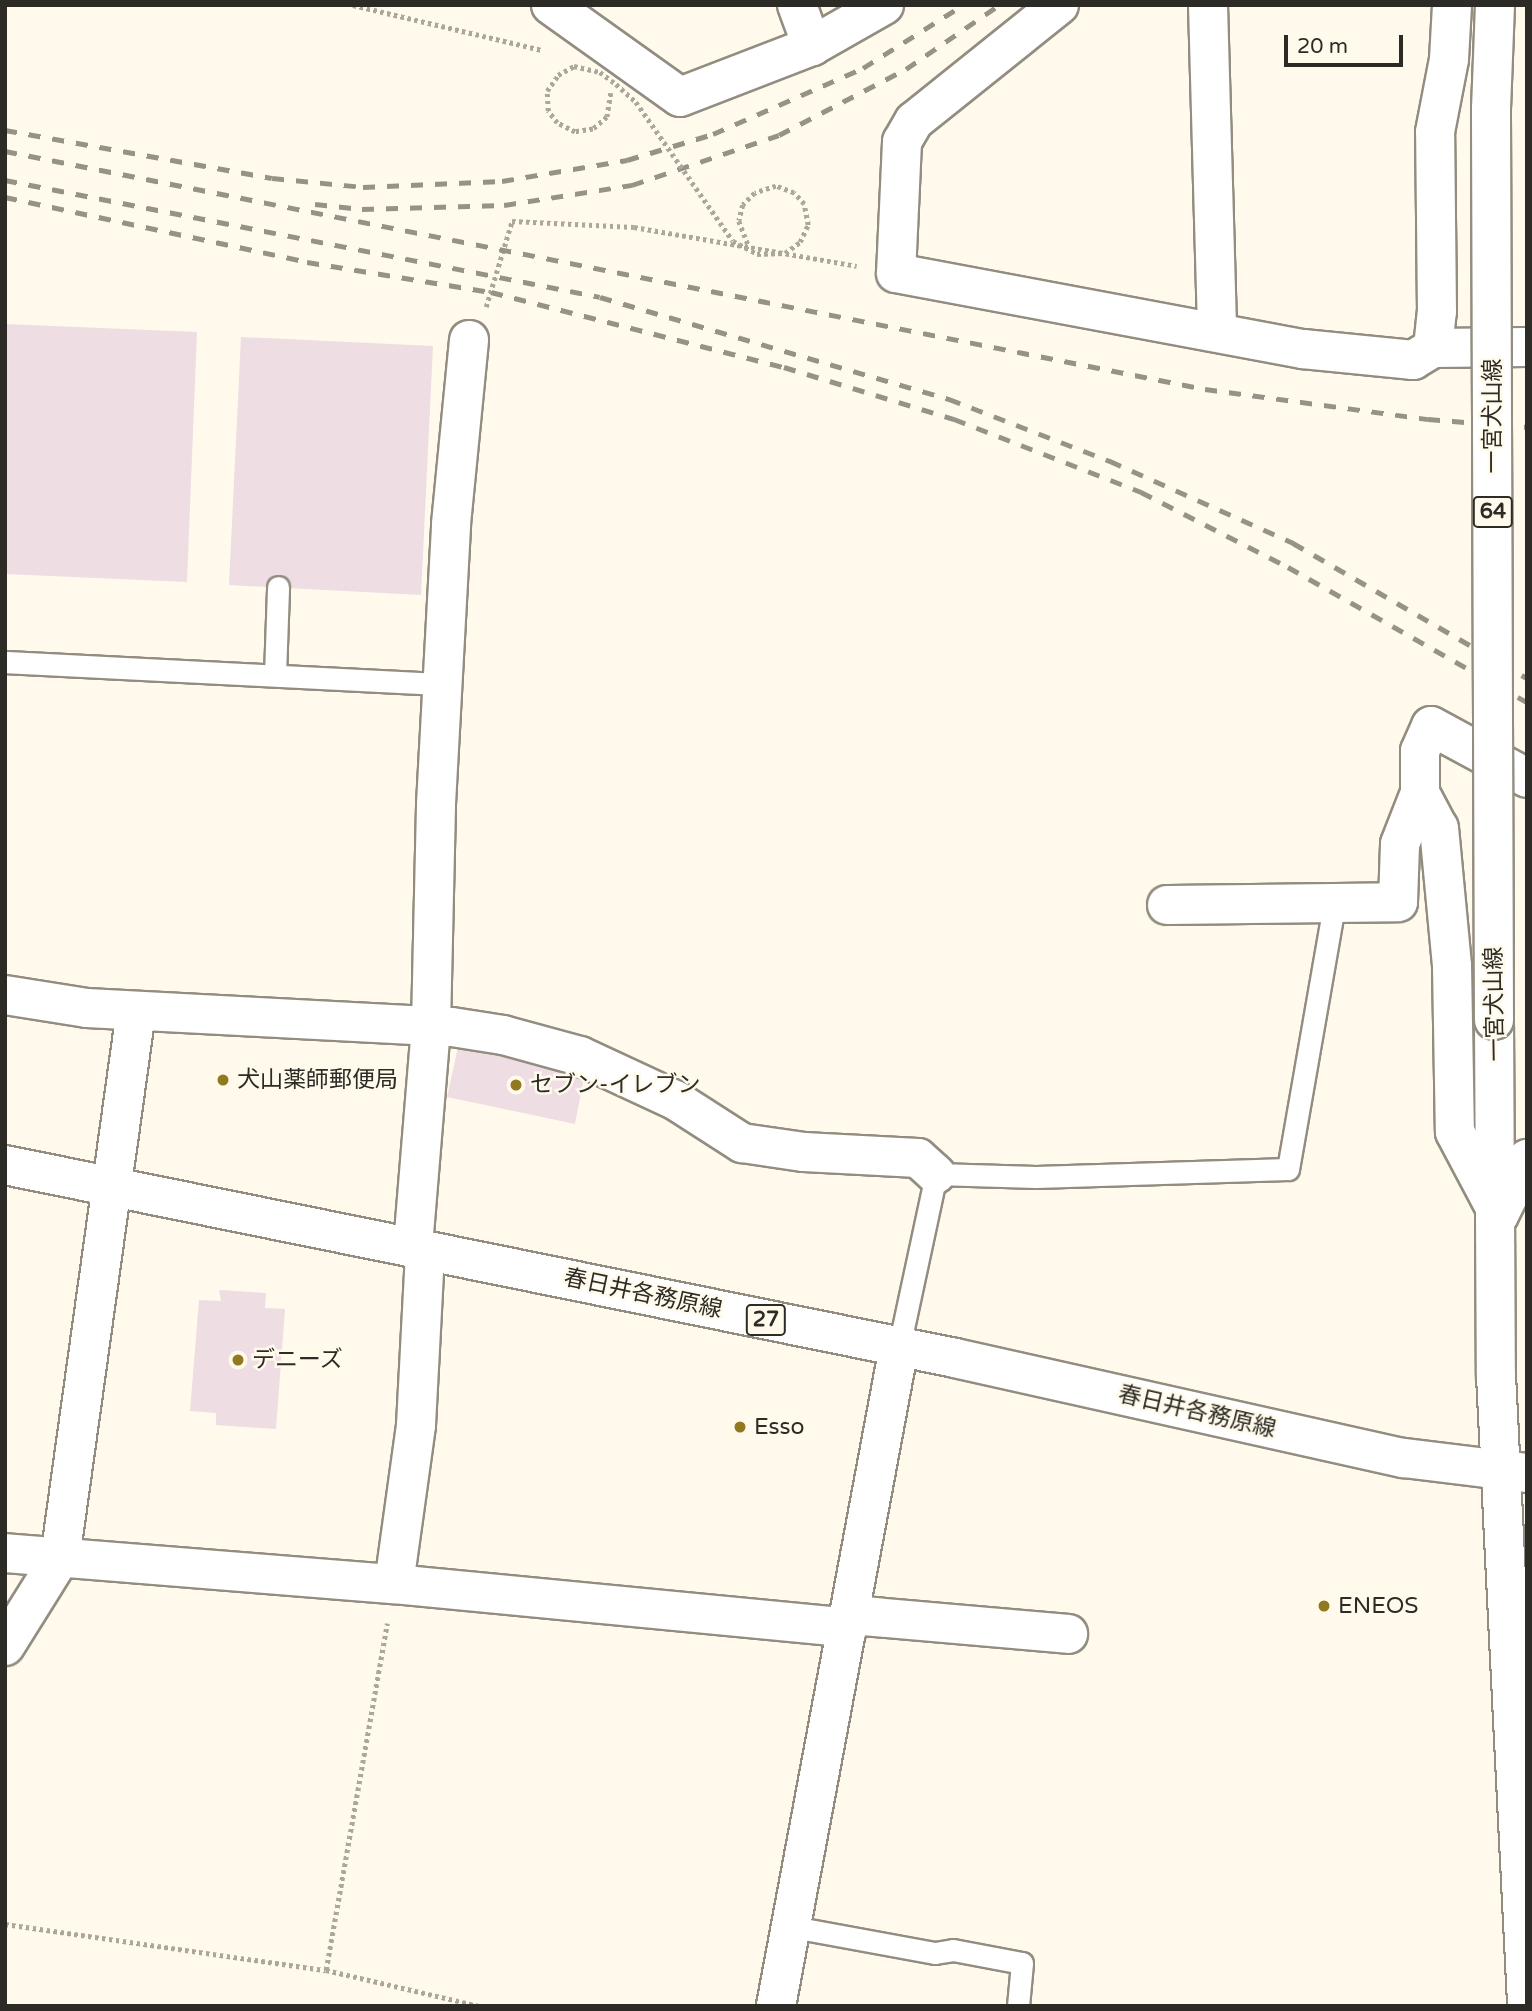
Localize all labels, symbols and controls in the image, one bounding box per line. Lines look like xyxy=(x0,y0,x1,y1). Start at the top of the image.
scale bar xyxy=(1287,21,1406,65)
text: 20 m xyxy=(1297,34,1348,59)
street label: 一宮犬山線 xyxy=(1479,359,1507,473)
road number: 64 xyxy=(1472,494,1514,530)
street label: 一宮犬山線 xyxy=(1480,946,1510,1062)
place label: 犬山薬師郵便局 xyxy=(237,1066,398,1094)
place label: セブン-イレブン xyxy=(530,1071,700,1099)
marker: 犬山薬師郵便局 xyxy=(215,1072,231,1088)
marker: セブン-イレブン xyxy=(508,1077,524,1093)
street label: 春日井各務原線 xyxy=(561,1264,725,1324)
road number: 27 xyxy=(745,1302,787,1338)
place label: デニーズ xyxy=(252,1346,344,1374)
marker: デニーズ xyxy=(230,1352,246,1368)
street label: 春日井各務原線 xyxy=(1115,1380,1279,1444)
place label: Esso xyxy=(754,1413,805,1441)
marker: Esso xyxy=(732,1419,748,1435)
place label: ENEOS xyxy=(1338,1592,1418,1620)
marker: ENEOS xyxy=(1316,1598,1332,1614)

